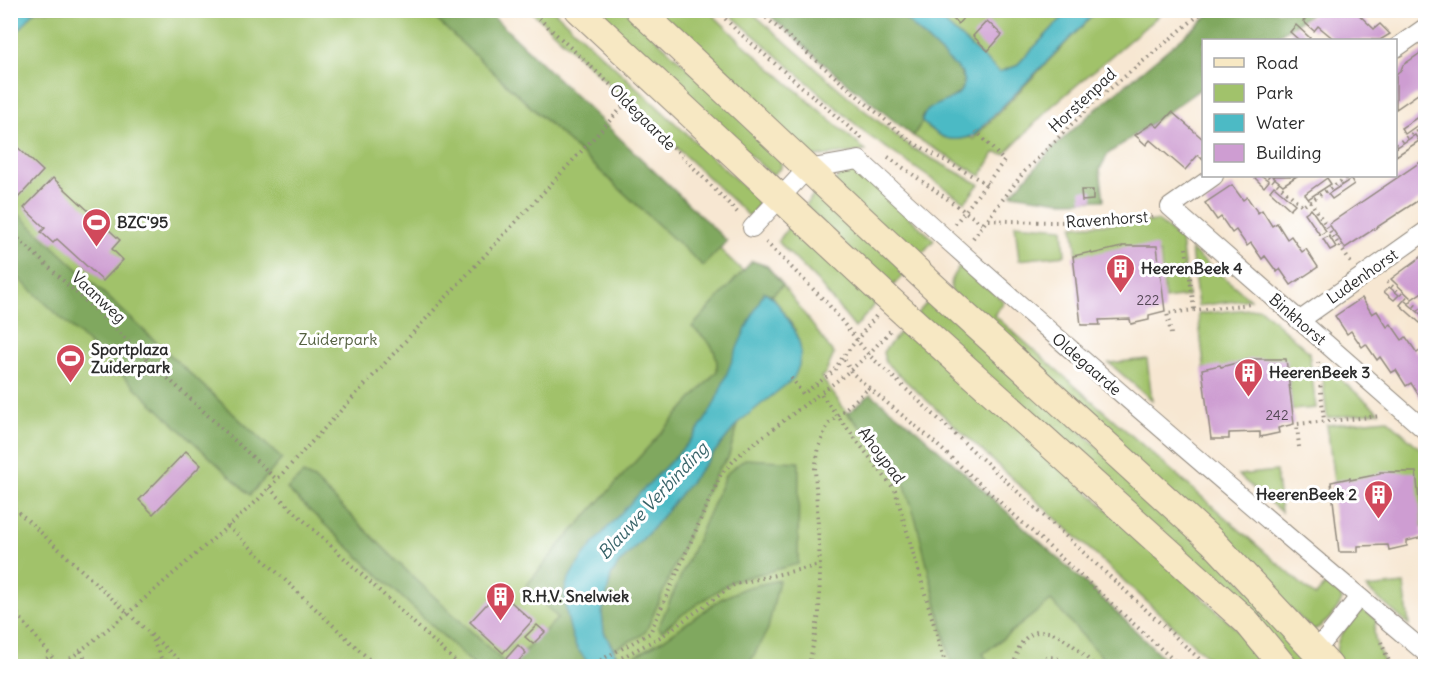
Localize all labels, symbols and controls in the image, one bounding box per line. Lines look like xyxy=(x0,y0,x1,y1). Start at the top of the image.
legend xyxy=(1202,39,1397,177)
text: Road xyxy=(1256,51,1299,74)
street label: Horstenpad xyxy=(1044,64,1120,136)
street label: Oldegaarde xyxy=(606,80,680,154)
text: Park xyxy=(1256,81,1293,104)
text: Water xyxy=(1256,111,1306,134)
text: Building xyxy=(1256,141,1321,164)
sports icon: BZC'95 xyxy=(80,206,112,248)
street label: Ravenhorst xyxy=(1065,206,1149,232)
place label: BZC'95 xyxy=(117,212,168,232)
street label: Ludenhorst xyxy=(1322,244,1402,308)
building icon: HeerenBeek 4 xyxy=(1104,252,1136,294)
place label: HeerenBeek 4 xyxy=(1141,258,1243,278)
street label: Vaanweg xyxy=(68,267,130,327)
street label: Binkhorst xyxy=(1265,289,1331,350)
house number: 222 xyxy=(1136,291,1160,309)
street label: Oldegaarde xyxy=(1048,328,1126,400)
park label: Zuiderpark xyxy=(298,329,378,349)
place label: Sportplaza Zuiderpark xyxy=(91,339,170,378)
sports icon: Sportplaza Zuiderpark xyxy=(54,342,86,384)
building icon: HeerenBeek 3 xyxy=(1232,356,1264,398)
place label: HeerenBeek 3 xyxy=(1269,362,1370,382)
house number: 242 xyxy=(1265,406,1289,424)
street label: Ahoypad xyxy=(854,423,910,487)
water label: Blauwe Verbinding xyxy=(592,436,714,564)
building icon: HeerenBeek 2 xyxy=(1362,478,1394,520)
place label: HeerenBeek 2 xyxy=(1256,484,1357,504)
building icon: R.H.V. Snelwiek xyxy=(485,580,517,622)
place label: R.H.V. Snelwiek xyxy=(522,586,629,606)

